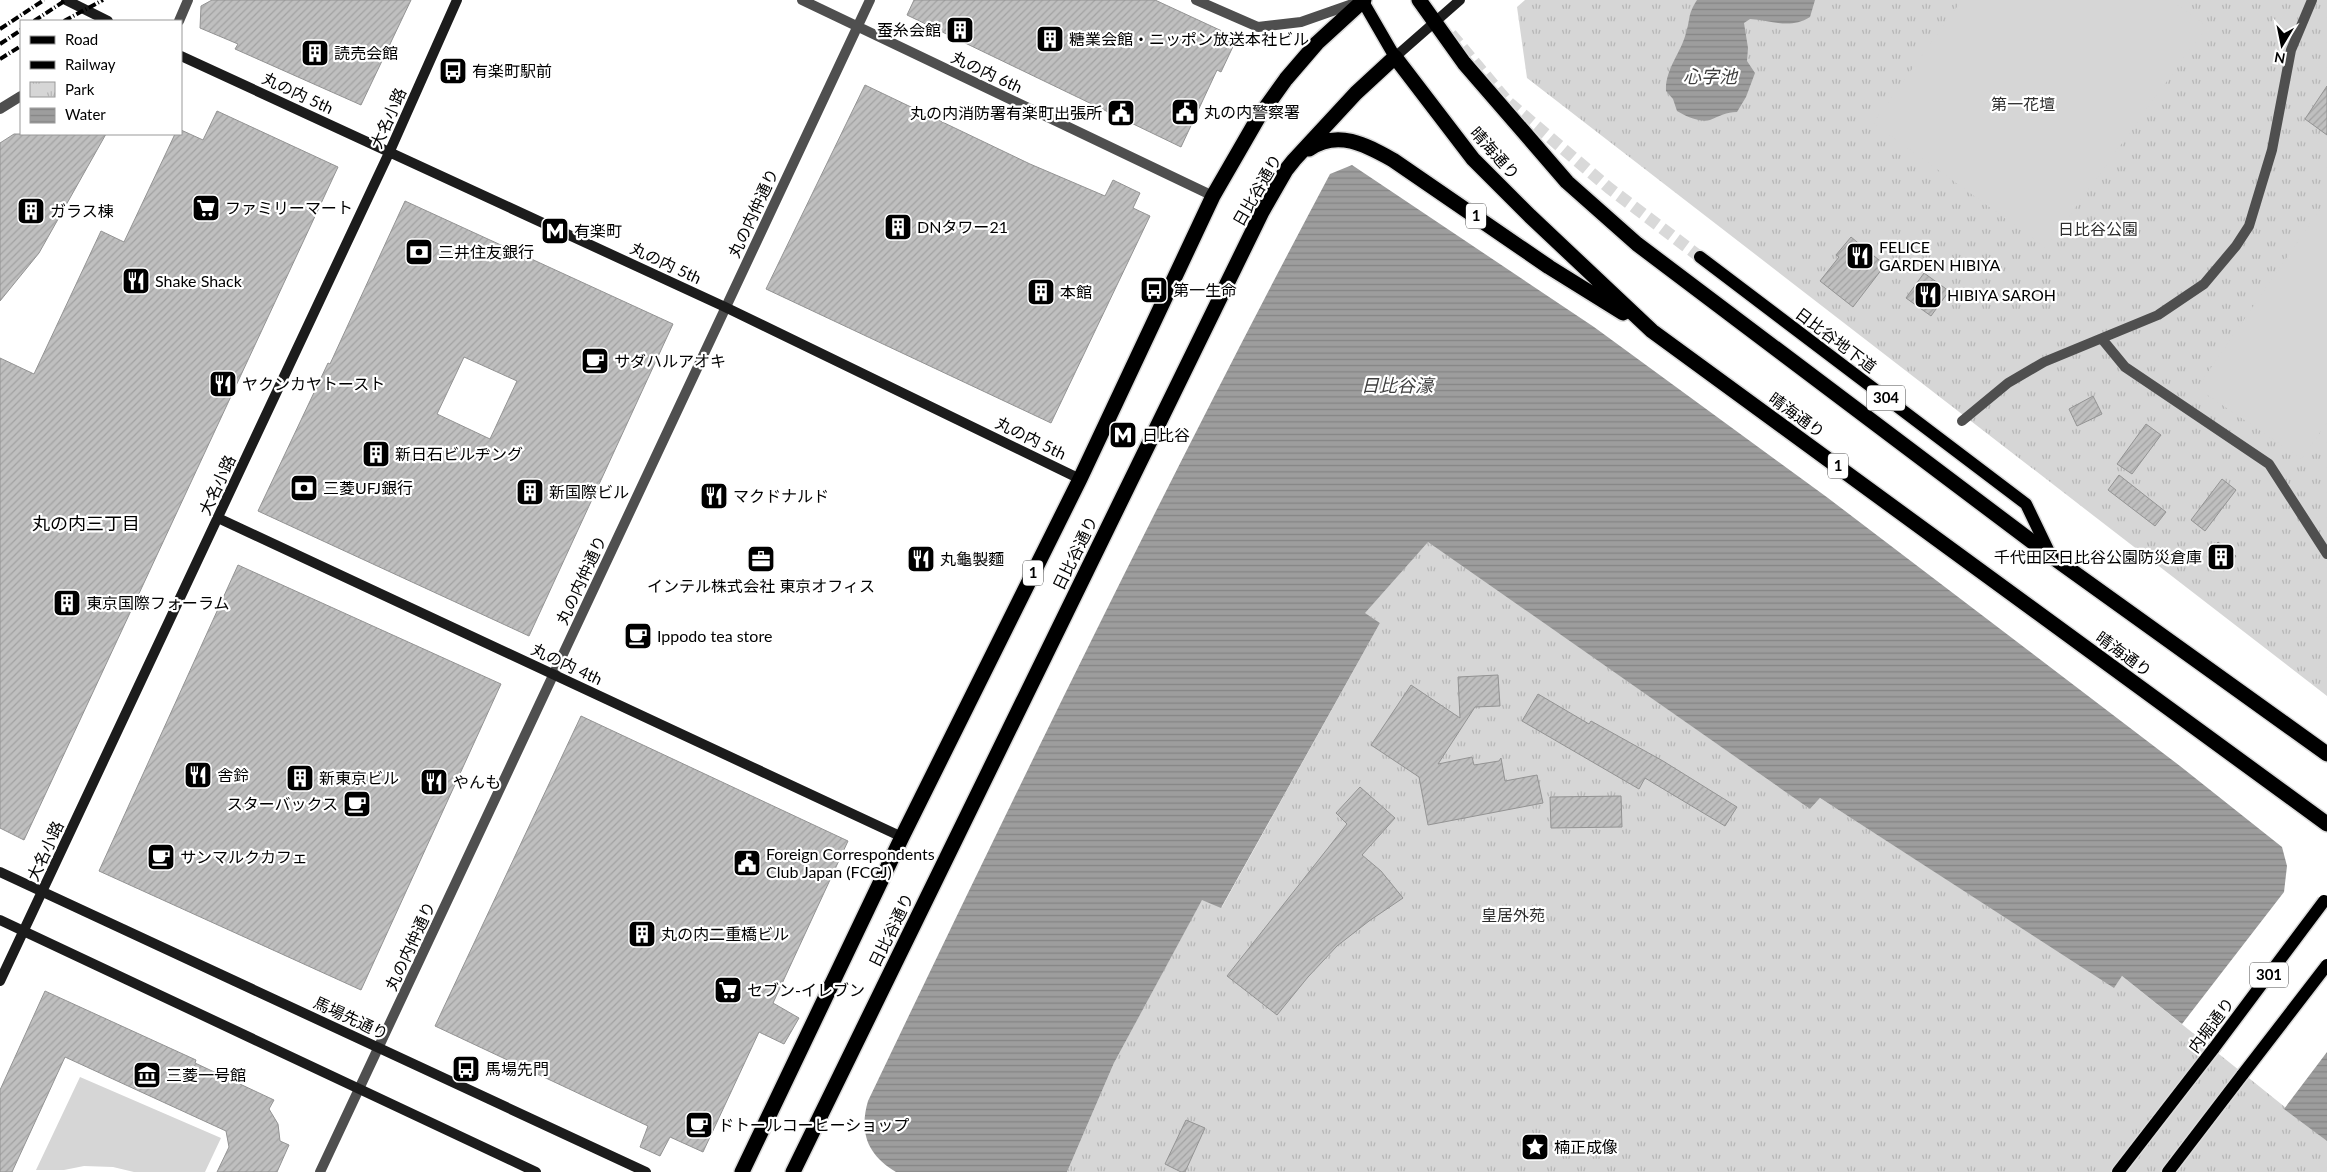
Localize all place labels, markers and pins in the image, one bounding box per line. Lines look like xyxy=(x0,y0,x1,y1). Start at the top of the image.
building icon: 蚕糸会館 xyxy=(945,15,975,45)
place label: 蚕糸会館 xyxy=(877,20,941,39)
building icon: 糖業会館・ニッポン放送本社ビル xyxy=(1035,24,1065,54)
place label: 糖業会館・ニッポン放送本社ビル xyxy=(1069,29,1309,48)
building icon: 読売会館 xyxy=(300,38,330,68)
place label: 読売会館 xyxy=(334,43,398,62)
bus stop icon: 有楽町駅前 xyxy=(438,56,468,86)
place label: 有楽町駅前 xyxy=(472,61,552,80)
public building icon: 丸の内警察署 xyxy=(1170,97,1200,127)
public building icon: 丸の内消防署有楽町出張所 xyxy=(1106,98,1136,128)
place label: 丸の内警察署 xyxy=(1204,102,1300,121)
place label: 丸の内消防署有楽町出張所 xyxy=(910,103,1102,122)
supermarket icon: ファミリーマート xyxy=(191,193,221,223)
building icon: ガラス棟 xyxy=(16,196,46,226)
place label: ファミリーマート xyxy=(225,198,353,217)
place label: ガラス棟 xyxy=(50,201,114,220)
building icon: DNタワー21 xyxy=(883,212,913,242)
metro station icon: 有楽町 xyxy=(540,216,570,246)
place label: DNタワー21 xyxy=(917,217,1008,236)
place label: 有楽町 xyxy=(574,221,622,240)
bank icon: 三井住友銀行 xyxy=(404,237,434,267)
place label: FELICE GARDEN HIBIYA xyxy=(1879,237,2001,274)
restaurant icon: FELICE GARDEN HIBIYA xyxy=(1845,241,1875,271)
place label: 三井住友銀行 xyxy=(438,242,534,261)
restaurant icon: Shake Shack xyxy=(121,266,151,296)
place label: Shake Shack xyxy=(155,271,243,290)
bus stop icon: 第一生命 xyxy=(1139,275,1169,305)
building icon: 本館 xyxy=(1026,277,1056,307)
place label: 第一生命 xyxy=(1173,280,1237,299)
restaurant icon: HIBIYA SAROH xyxy=(1913,280,1943,310)
place label: 本館 xyxy=(1060,282,1092,301)
place label: HIBIYA SAROH xyxy=(1947,285,2056,304)
cafe icon: サダハルアオキ xyxy=(580,346,610,376)
place label: サダハルアオキ xyxy=(614,351,726,370)
restaurant icon: ヤクンカヤトースト xyxy=(208,369,238,399)
place label: ヤクンカヤトースト xyxy=(242,374,385,393)
metro station icon: 日比谷 xyxy=(1108,420,1138,450)
place label: 日比谷 xyxy=(1142,425,1190,444)
building icon: 新日石ビルヂング xyxy=(361,439,391,469)
place label: 新日石ビルヂング xyxy=(395,444,523,463)
bank icon: 三菱UFJ銀行 xyxy=(289,473,319,503)
building icon: 新国際ビル xyxy=(515,477,545,507)
place label: 三菱UFJ銀行 xyxy=(323,478,413,497)
restaurant icon: マクドナルド xyxy=(699,481,729,511)
place label: 新国際ビル xyxy=(549,482,629,501)
place label: マクドナルド xyxy=(733,486,829,505)
building icon: 千代田区日比谷公園防災倉庫 xyxy=(2206,542,2236,572)
office icon: インテル株式会社 東京オフィス xyxy=(746,544,776,574)
restaurant icon: 丸龜製麵 xyxy=(906,544,936,574)
place label: 千代田区日比谷公園防災倉庫 xyxy=(1994,547,2202,566)
place label: 丸龜製麵 xyxy=(940,549,1004,568)
place label: インテル株式会社 東京オフィス xyxy=(647,576,875,595)
building icon: 東京国際フォーラム xyxy=(52,588,82,618)
place label: 東京国際フォーラム xyxy=(86,593,230,612)
cafe icon: Ippodo tea store xyxy=(623,621,653,651)
place label: Ippodo tea store xyxy=(657,626,772,645)
restaurant icon: 舎鈴 xyxy=(183,760,213,790)
building icon: 新東京ビル xyxy=(285,763,315,793)
place label: 舎鈴 xyxy=(217,765,249,784)
restaurant icon: やんも xyxy=(419,767,449,797)
place label: 新東京ビル xyxy=(319,768,399,787)
place label: やんも xyxy=(453,772,501,791)
cafe icon: スターバックス xyxy=(342,789,372,819)
place label: スターバックス xyxy=(227,794,338,813)
cafe icon: サンマルクカフェ xyxy=(146,842,176,872)
place label: Foreign Correspondents Club Japan (FCCJ) xyxy=(766,844,935,881)
place label: サンマルクカフェ xyxy=(180,847,308,866)
public building icon: Foreign Correspondents Club Japan (FCCJ) xyxy=(732,848,762,878)
building icon: 丸の内二重橋ビル xyxy=(627,919,657,949)
place label: 丸の内二重橋ビル xyxy=(661,924,789,943)
supermarket icon: セブン-イレブン xyxy=(713,975,743,1005)
place label: セブン-イレブン xyxy=(747,980,865,999)
bus stop icon: 馬場先門 xyxy=(451,1054,481,1084)
place label: 馬場先門 xyxy=(485,1059,549,1078)
museum icon: 三菱一号館 xyxy=(132,1060,162,1090)
place label: 三菱一号館 xyxy=(166,1065,246,1084)
cafe icon: ドトールコーヒーショップ xyxy=(684,1110,714,1140)
place label: ドトールコーヒーショップ xyxy=(718,1115,909,1134)
place icon: 楠正成像 xyxy=(1520,1132,1550,1162)
place label: 楠正成像 xyxy=(1554,1137,1618,1156)

